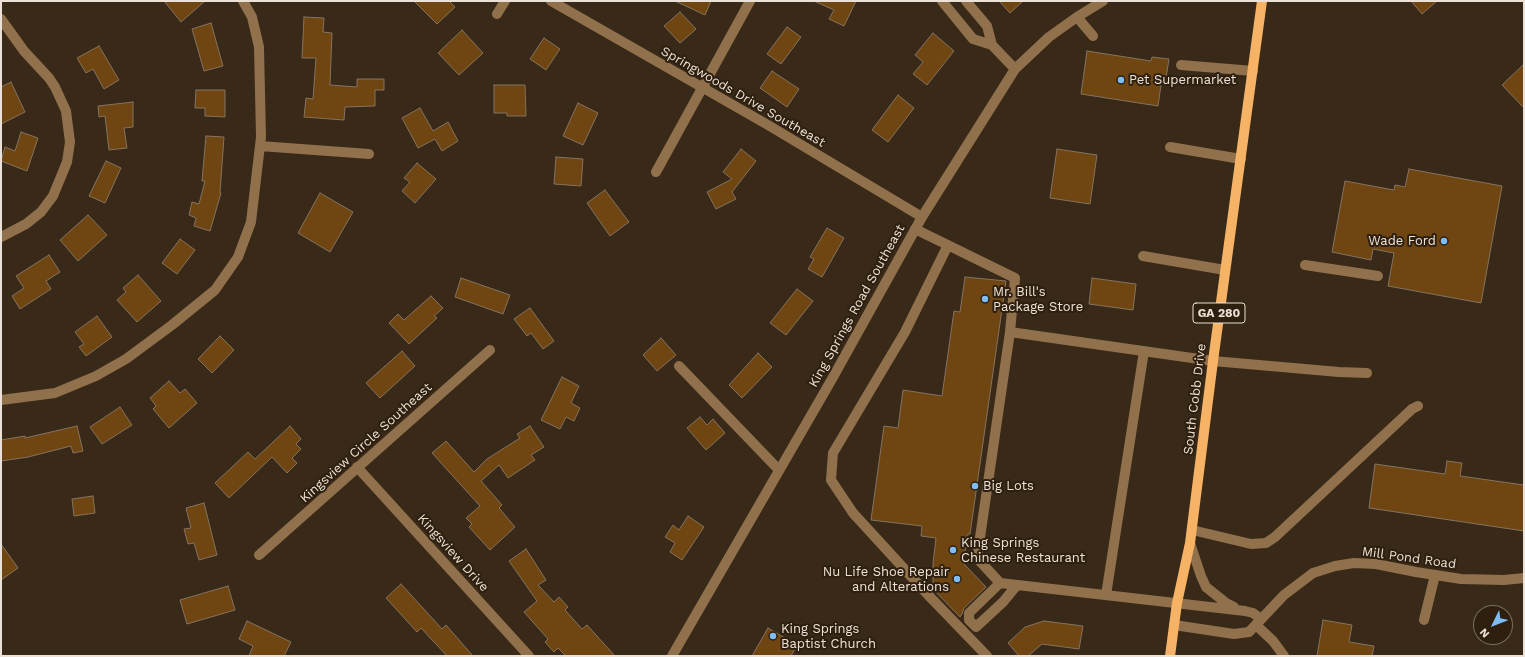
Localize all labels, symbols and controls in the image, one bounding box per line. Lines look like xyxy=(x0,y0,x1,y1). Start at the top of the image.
street label: Springwoods Drive Southeast xyxy=(658,43,828,151)
place label: Pet Supermarket xyxy=(1129,72,1236,88)
marker: Pet Supermarket xyxy=(1116,75,1126,85)
street label: King Springs Road Southeast xyxy=(806,222,908,390)
place label: Wade Ford xyxy=(1368,233,1436,249)
marker: Wade Ford xyxy=(1439,236,1449,246)
place label: Mr. Bill's Package Store xyxy=(993,284,1083,315)
marker: Mr. Bill's Package Store xyxy=(980,294,990,304)
road number: GA 280 xyxy=(1193,303,1245,323)
street label: South Cobb Drive xyxy=(1180,343,1210,455)
street label: Kingsview Circle Southeast xyxy=(297,380,435,506)
place label: Big Lots xyxy=(983,478,1034,494)
marker: Big Lots xyxy=(970,481,980,491)
street label: Kingsview Drive xyxy=(414,511,492,595)
place label: King Springs Chinese Restaurant xyxy=(961,535,1085,566)
street label: Mill Pond Road xyxy=(1361,544,1457,572)
marker: King Springs Chinese Restaurant xyxy=(948,545,958,555)
place label: Nu Life Shoe Repair and Alterations xyxy=(823,564,949,595)
marker: Nu Life Shoe Repair and Alterations xyxy=(952,574,962,584)
north arrow xyxy=(1473,605,1513,645)
place label: King Springs Baptist Church xyxy=(781,621,876,652)
text: N xyxy=(1477,625,1492,640)
marker: King Springs Baptist Church xyxy=(768,631,778,641)

